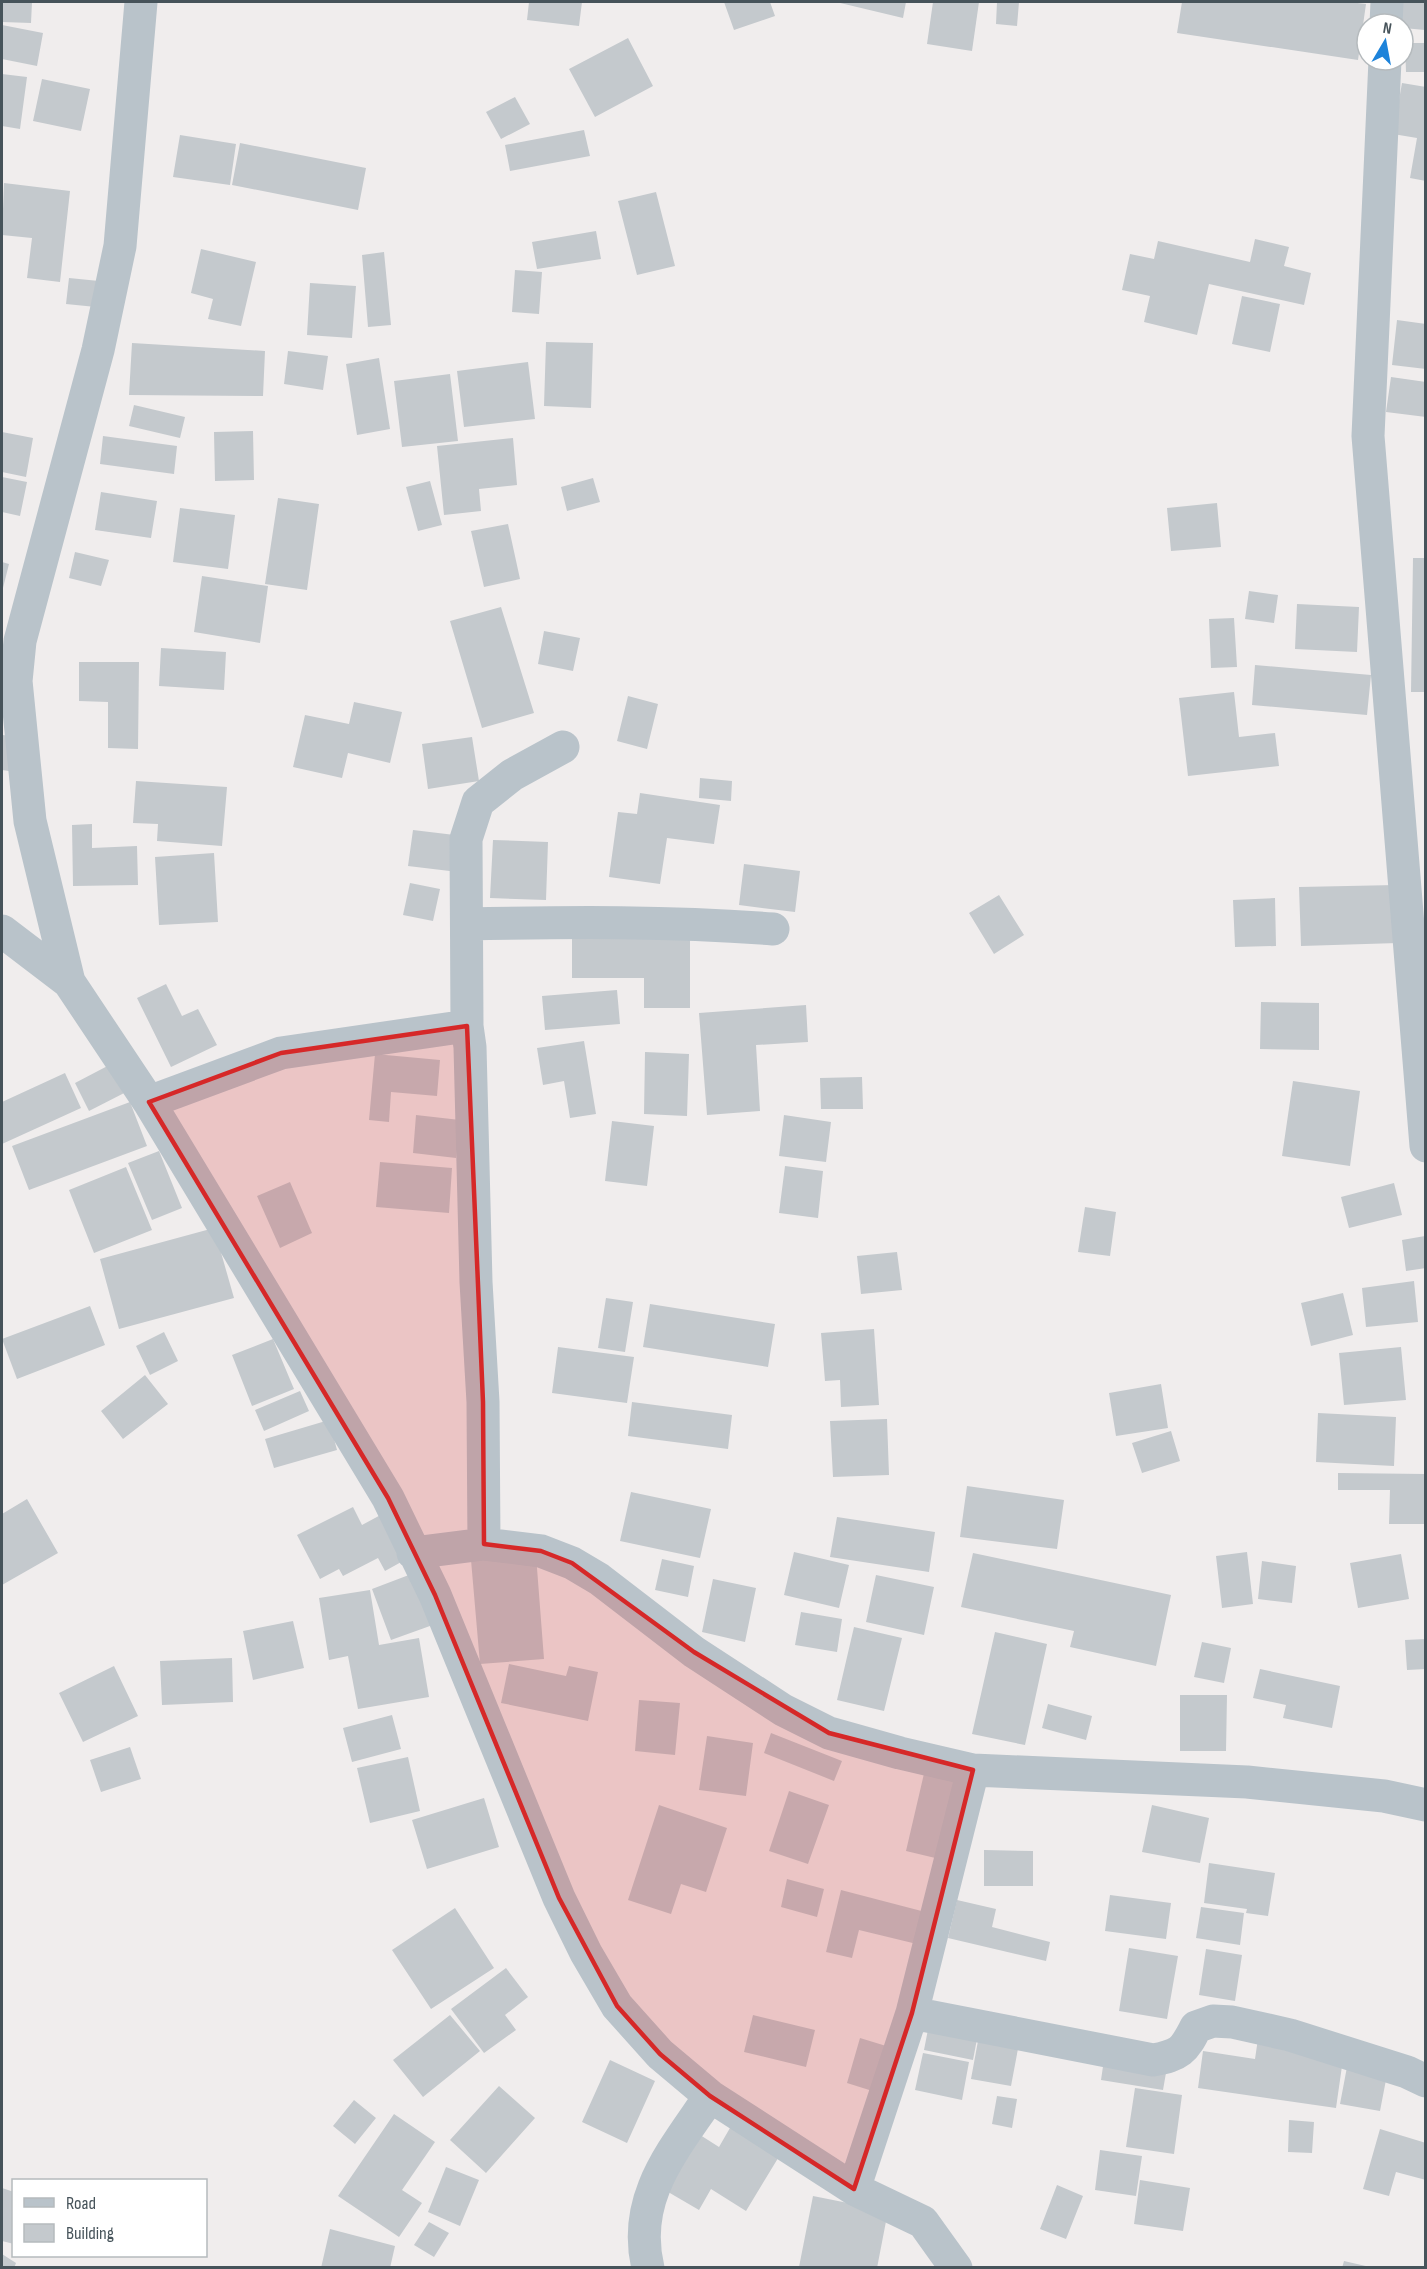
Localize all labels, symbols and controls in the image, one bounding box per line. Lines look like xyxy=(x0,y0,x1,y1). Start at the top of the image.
north arrow xyxy=(1355,12,1415,72)
text: N xyxy=(1381,19,1393,39)
legend xyxy=(12,2179,207,2257)
text: Road xyxy=(66,2193,96,2214)
text: Building xyxy=(66,2223,114,2244)

